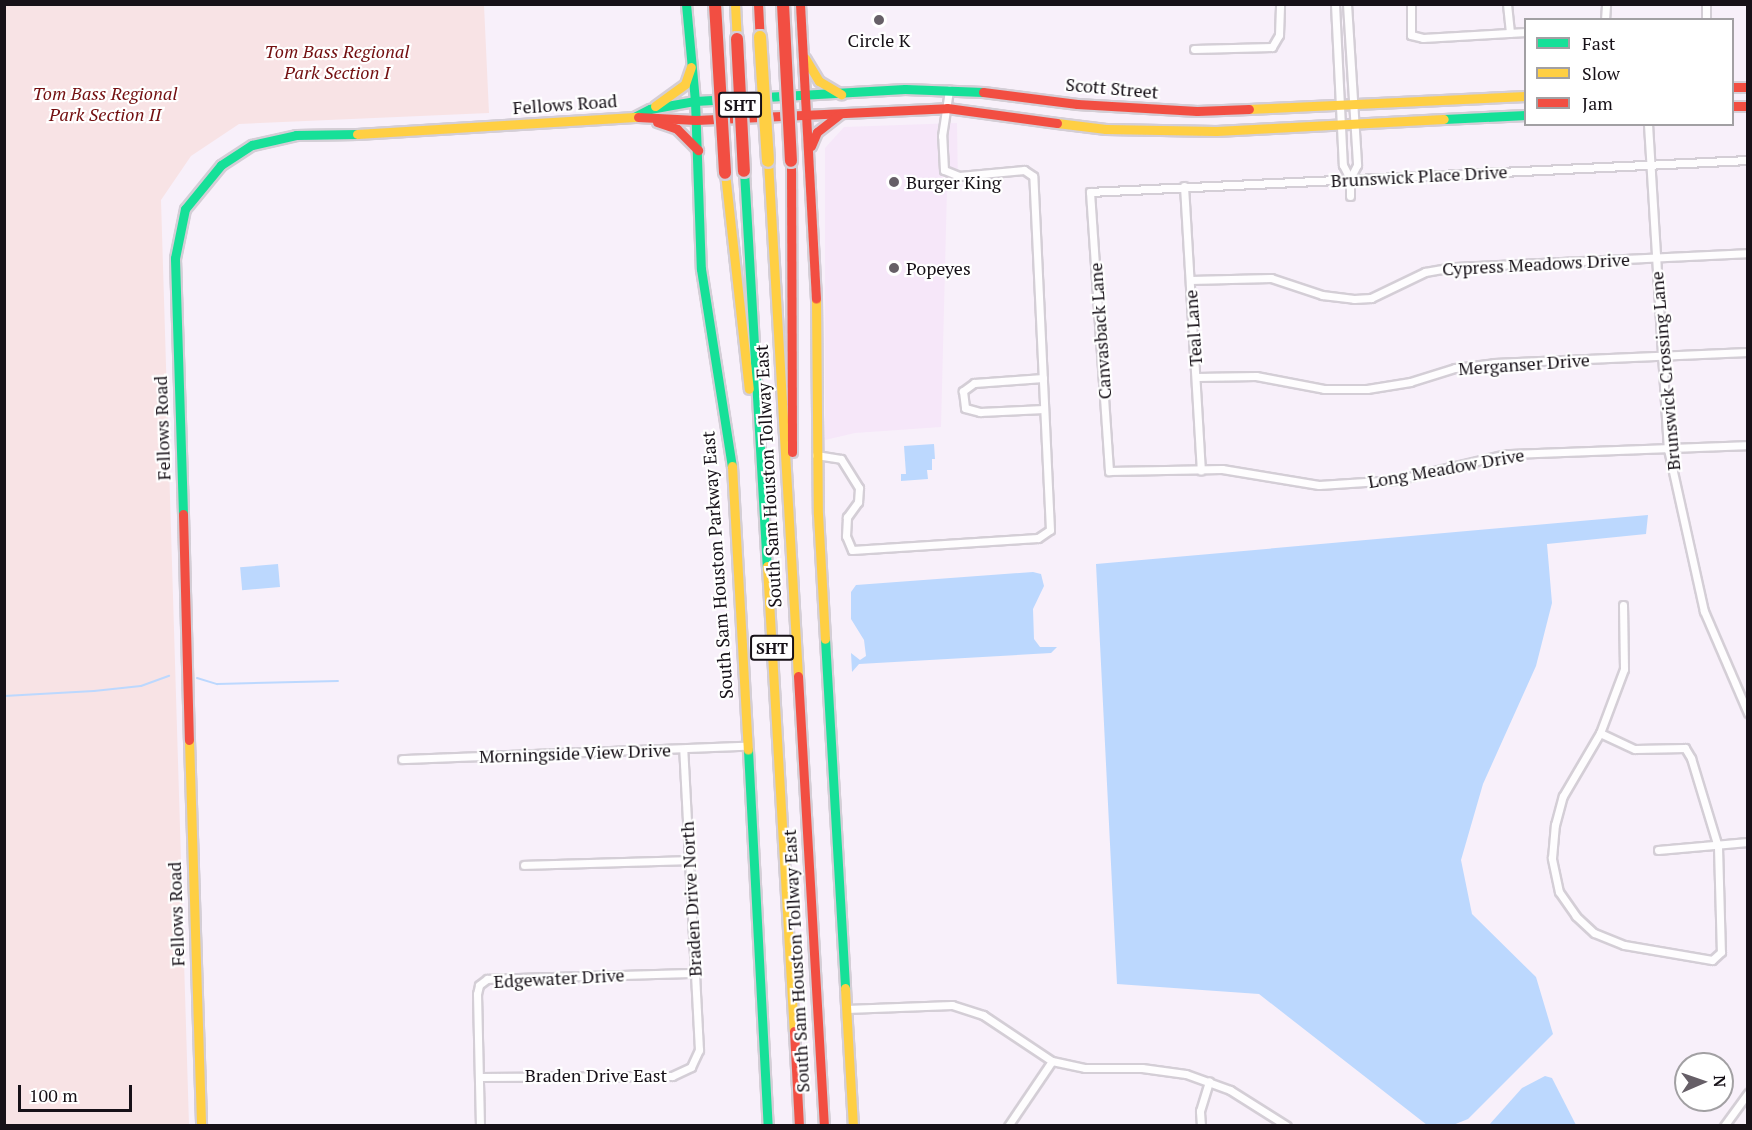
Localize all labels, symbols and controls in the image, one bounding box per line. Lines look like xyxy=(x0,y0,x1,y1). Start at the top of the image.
marker: Circle K xyxy=(872,13,886,27)
legend xyxy=(1524,18,1734,126)
place label: Circle K xyxy=(848,29,910,51)
text: Fast xyxy=(1582,31,1615,55)
park label: Tom Bass Regional Park Section I xyxy=(265,41,409,84)
text: Slow xyxy=(1582,61,1620,85)
street label: Scott Street xyxy=(1065,73,1159,103)
park label: Tom Bass Regional Park Section II xyxy=(33,83,177,125)
street label: Fellows Road xyxy=(512,90,618,118)
text: Jam xyxy=(1582,91,1613,115)
road number: SHT xyxy=(718,92,762,118)
street label: Brunswick Place Drive xyxy=(1330,161,1508,191)
place label: Burger King xyxy=(906,171,1001,193)
marker: Burger King xyxy=(887,175,901,189)
street label: Cypress Meadows Drive xyxy=(1442,248,1630,280)
place label: Popeyes xyxy=(906,257,971,279)
marker: Popeyes xyxy=(887,261,901,275)
street label: Canvasback Lane xyxy=(1084,262,1116,400)
street label: Brunswick Crossing Lane xyxy=(1646,270,1684,472)
street label: Teal Lane xyxy=(1180,289,1206,367)
street label: South Sam Houston Tollway East xyxy=(750,344,786,608)
street label: Merganser Drive xyxy=(1457,349,1591,379)
street label: Fellows Road xyxy=(149,375,175,481)
street label: South Sam Houston Parkway East xyxy=(697,430,737,700)
street label: Long Meadow Drive xyxy=(1366,444,1526,492)
road number: SHT xyxy=(750,635,794,661)
street label: Morningside View Drive xyxy=(478,739,672,767)
street label: Braden Drive North xyxy=(676,821,706,977)
street label: South Sam Houston Tollway East xyxy=(778,829,814,1093)
street label: Fellows Road xyxy=(163,861,189,967)
street label: Edgewater Drive xyxy=(493,964,625,992)
north arrow xyxy=(1674,1052,1734,1112)
street label: Braden Drive East xyxy=(525,1064,667,1086)
scale bar xyxy=(21,1073,135,1111)
text: N xyxy=(1709,1075,1731,1088)
text: 100 m xyxy=(29,1083,78,1107)

